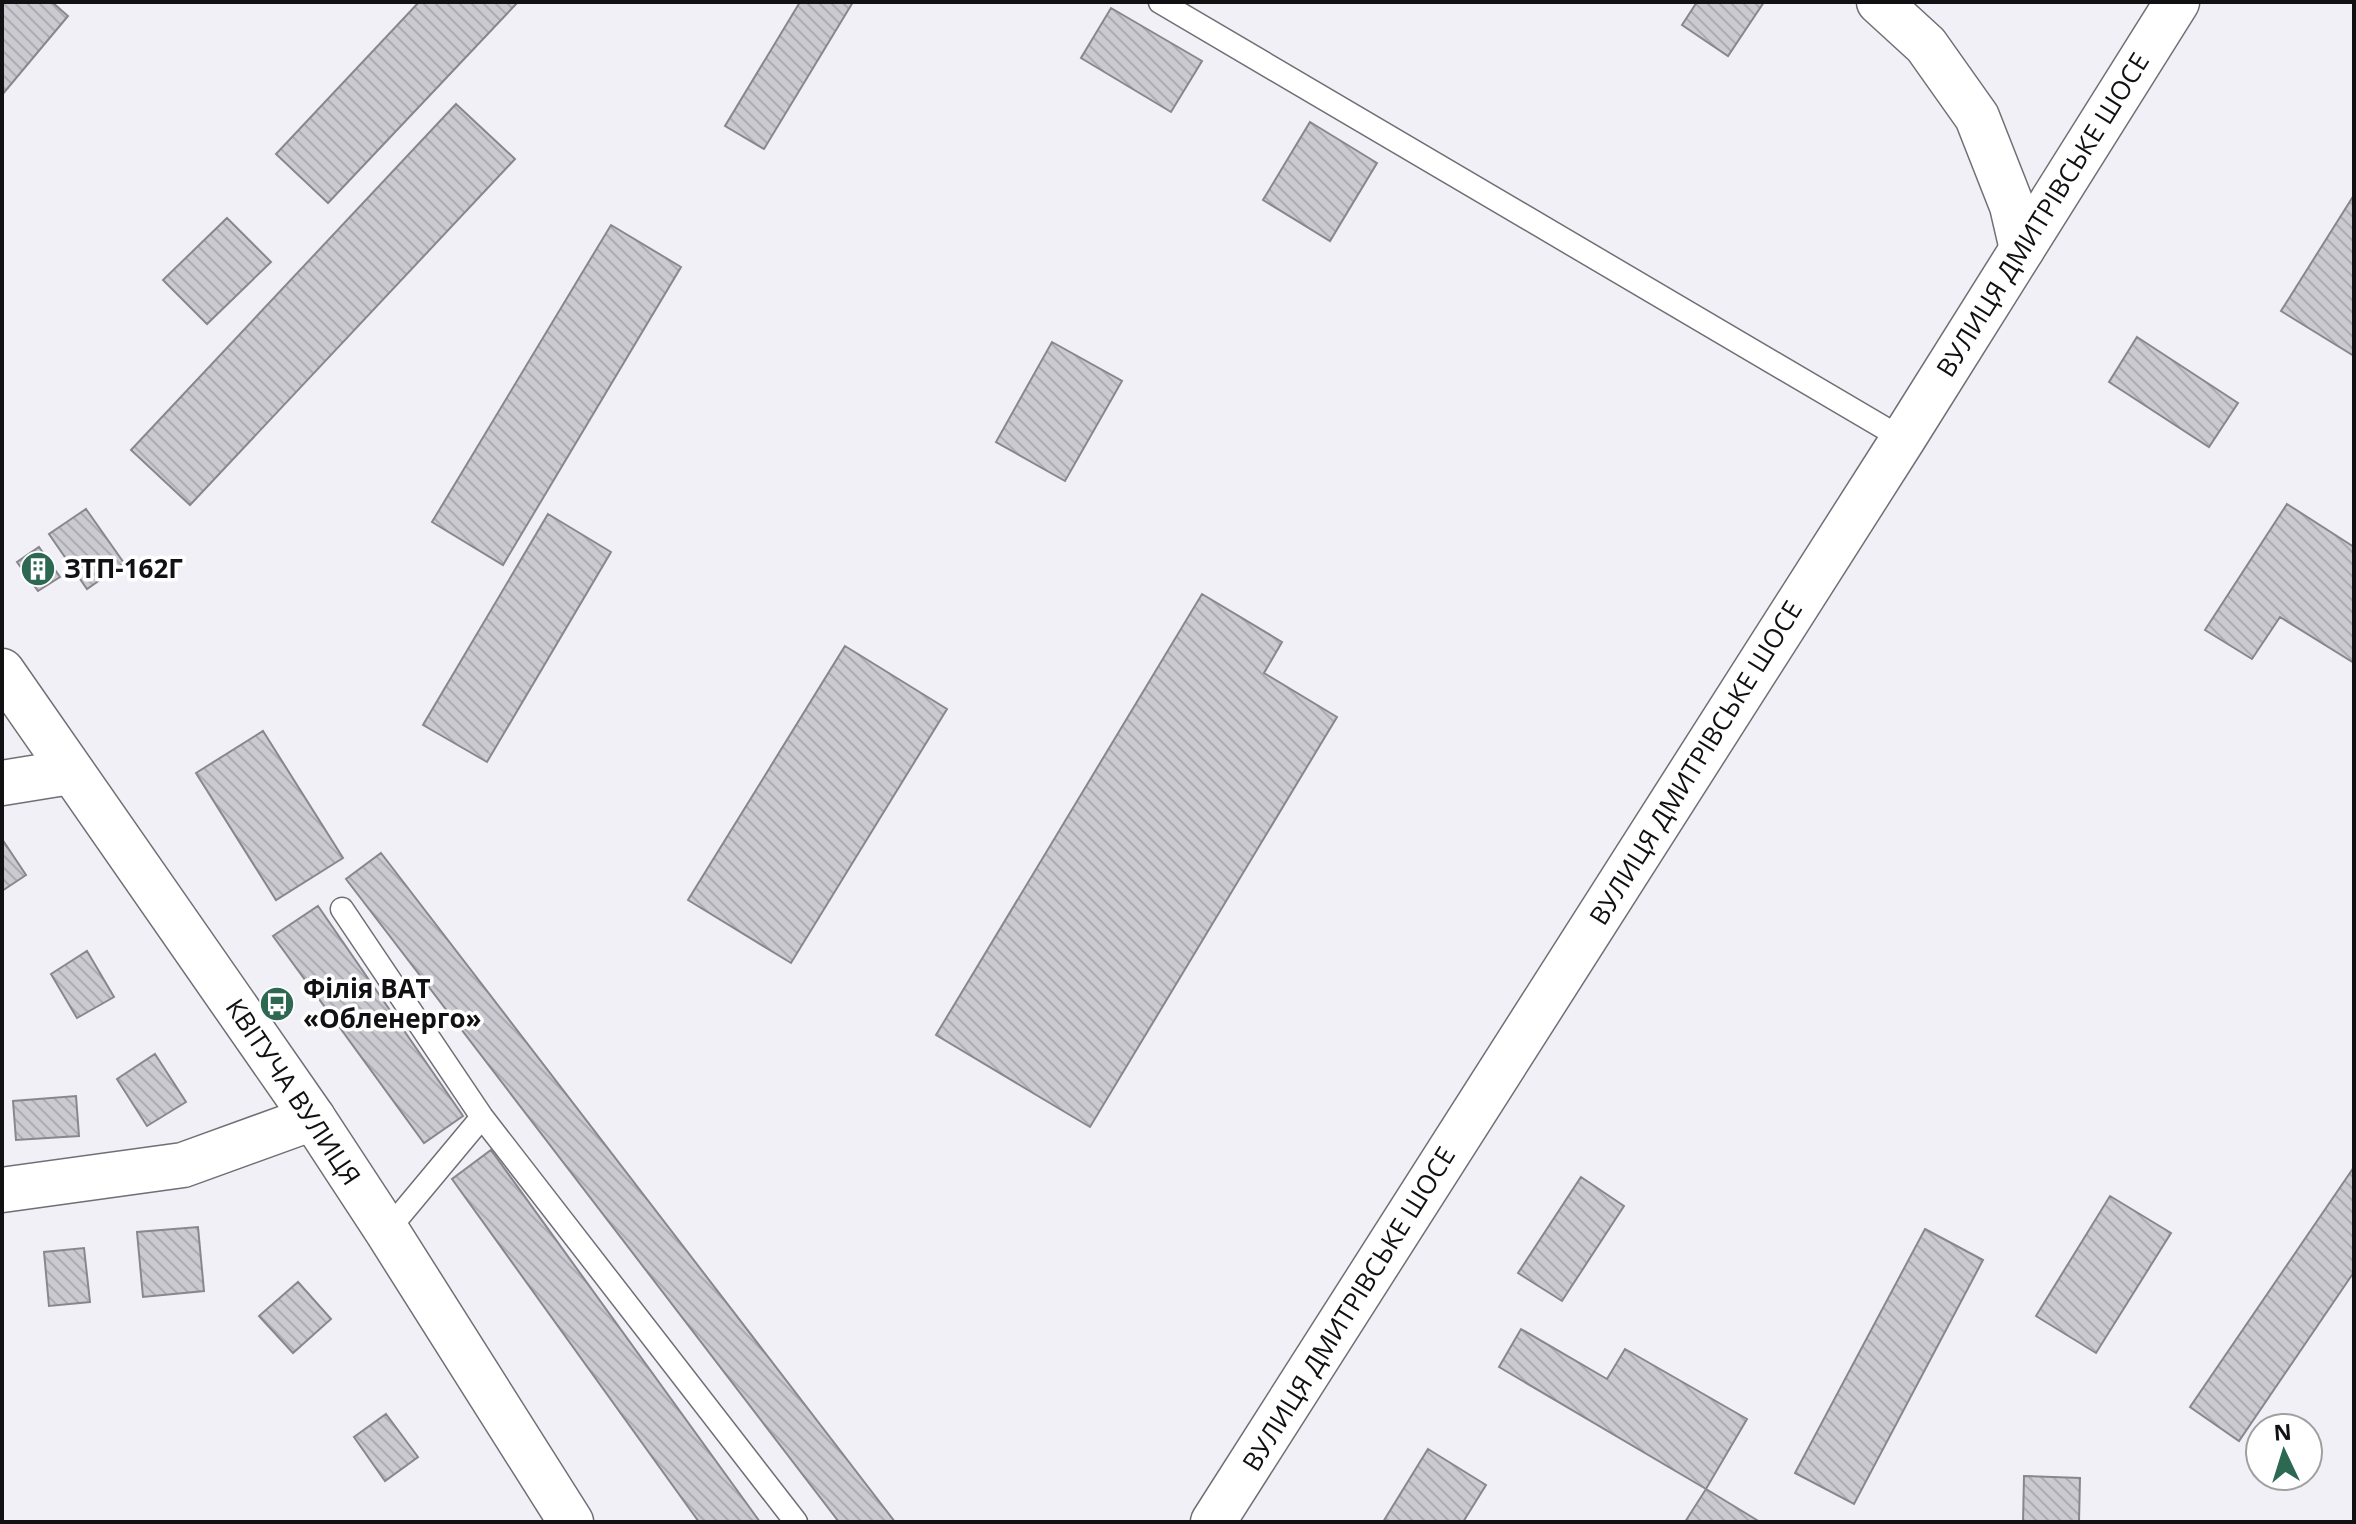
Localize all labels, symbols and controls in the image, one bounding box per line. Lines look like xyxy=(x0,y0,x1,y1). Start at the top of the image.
street label: ВУЛИЦЯ ДМИТРІВСЬКЕ ШОСЕ xyxy=(1927,46,2157,383)
building icon: ЗТП-162Г xyxy=(19,550,57,588)
place label: ЗТП-162Г xyxy=(64,550,183,586)
street label: ВУЛИЦЯ ДМИТРІВСЬКЕ ШОСЕ xyxy=(1580,594,1810,931)
place label: Філія ВАТ «Обленерго» xyxy=(303,970,482,1036)
bus stop icon: Філія ВАТ «Обленерго» xyxy=(258,985,296,1023)
street label: КВІТУЧА ВУЛИЦЯ xyxy=(218,991,370,1192)
street label: ВУЛИЦЯ ДМИТРІВСЬКЕ ШОСЕ xyxy=(1233,1140,1463,1477)
north arrow xyxy=(2244,1412,2324,1492)
text: N xyxy=(2273,1415,2293,1447)

